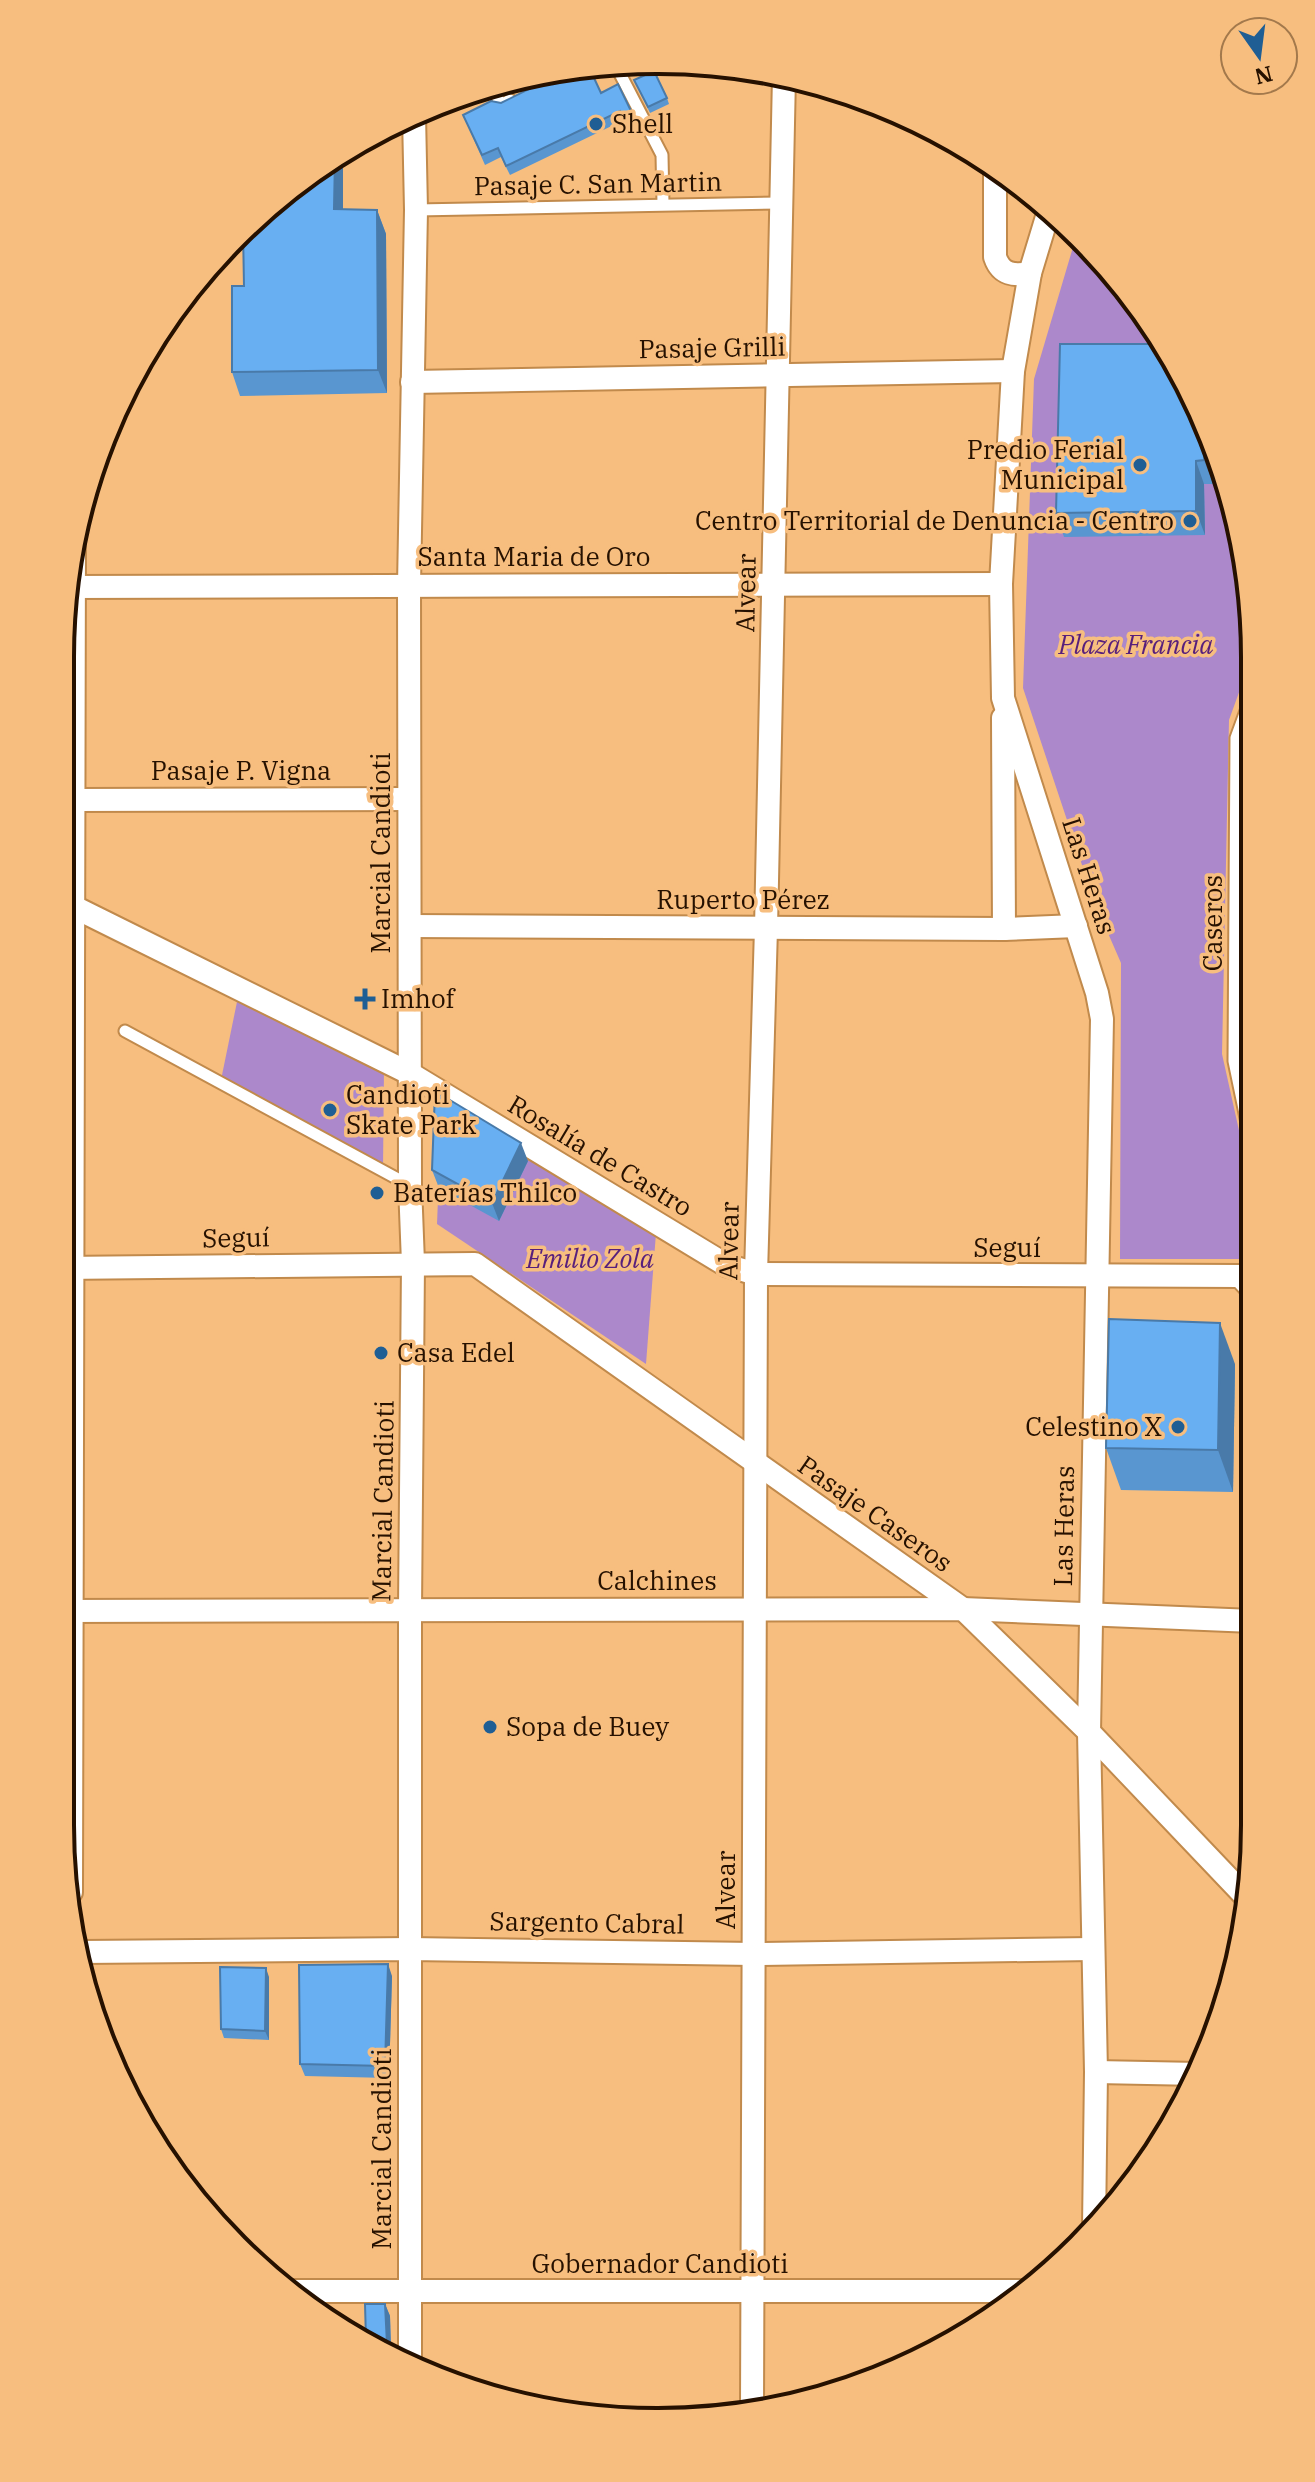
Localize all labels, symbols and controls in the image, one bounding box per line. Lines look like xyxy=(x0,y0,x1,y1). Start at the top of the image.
north arrow xyxy=(1219,16,1299,96)
text: N xyxy=(1252,60,1276,92)
place label: Shell xyxy=(612,106,673,140)
marker: Shell xyxy=(587,115,605,133)
street label: Pasaje C. San Martin xyxy=(474,164,722,202)
street label: Pasaje Grilli xyxy=(638,329,786,365)
place label: Predio Ferial Municipal xyxy=(967,432,1124,496)
marker: Predio Ferial Municipal xyxy=(1131,456,1149,474)
place label: Centro Territorial de Denuncia - Centro xyxy=(695,503,1174,537)
marker: Centro Territorial de Denuncia - Centro xyxy=(1181,512,1199,530)
street label: Santa Maria de Oro xyxy=(418,539,650,573)
street label: Alvear xyxy=(727,553,763,633)
park label: Plaza Francia xyxy=(1058,627,1213,661)
street label: Marcial Candioti xyxy=(363,752,397,954)
street label: Pasaje P. Vigna xyxy=(151,753,331,787)
street label: Las Heras xyxy=(1055,813,1125,939)
street label: Caseros xyxy=(1195,875,1229,971)
street label: Ruperto Pérez xyxy=(656,882,830,916)
place label: Imhof xyxy=(381,981,457,1015)
marker: Imhof xyxy=(356,990,374,1008)
place label: Candioti Skate Park xyxy=(346,1077,476,1141)
street label: Rosalía de Castro xyxy=(502,1087,699,1224)
marker: Candioti Skate Park xyxy=(321,1101,339,1119)
place label: Baterías Thilco xyxy=(393,1175,577,1209)
marker: Baterías Thilco xyxy=(368,1184,386,1202)
street label: Alvear xyxy=(710,1201,746,1281)
street label: Seguí xyxy=(202,1219,270,1255)
street label: Seguí xyxy=(973,1230,1041,1264)
park label: Emilio Zola xyxy=(525,1241,654,1275)
place label: Casa Edel xyxy=(397,1335,515,1369)
marker: Casa Edel xyxy=(372,1344,390,1362)
street label: Marcial Candioti xyxy=(363,1400,401,1602)
place label: Celestino X xyxy=(1025,1409,1162,1443)
marker: Celestino X xyxy=(1169,1418,1187,1436)
street label: Pasaje Caseros xyxy=(792,1447,959,1579)
street label: Las Heras xyxy=(1045,1465,1081,1587)
street label: Calchines xyxy=(597,1563,717,1597)
place label: Sopa de Buey xyxy=(506,1709,669,1743)
marker: Sopa de Buey xyxy=(481,1718,499,1736)
street label: Alvear xyxy=(708,1850,742,1929)
street label: Sargento Cabral xyxy=(489,1903,685,1941)
street label: Marcial Candioti xyxy=(364,2048,398,2250)
street label: Gobernador Candioti xyxy=(532,2246,788,2280)

